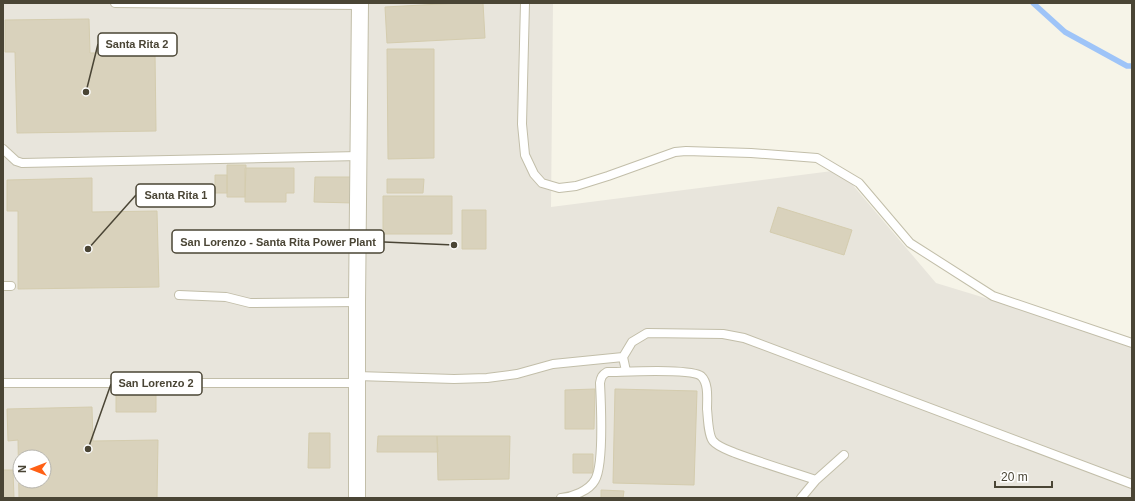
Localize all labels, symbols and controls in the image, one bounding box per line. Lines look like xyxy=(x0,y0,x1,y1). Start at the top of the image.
callout: Santa Rita 2 xyxy=(98,33,177,56)
text: Santa Rita 2 xyxy=(106,38,168,50)
callout: Santa Rita 1 xyxy=(136,184,215,207)
text: Santa Rita 1 xyxy=(145,189,207,201)
callout: San Lorenzo - Santa Rita Power Plant xyxy=(172,230,384,253)
text: San Lorenzo - Santa Rita Power Plant xyxy=(180,236,376,248)
callout: San Lorenzo 2 xyxy=(111,372,202,395)
text: San Lorenzo 2 xyxy=(118,377,194,389)
north arrow xyxy=(12,449,52,489)
scale bar xyxy=(995,463,1052,489)
text: N xyxy=(16,465,28,473)
text: 20 m xyxy=(1001,470,1028,484)

